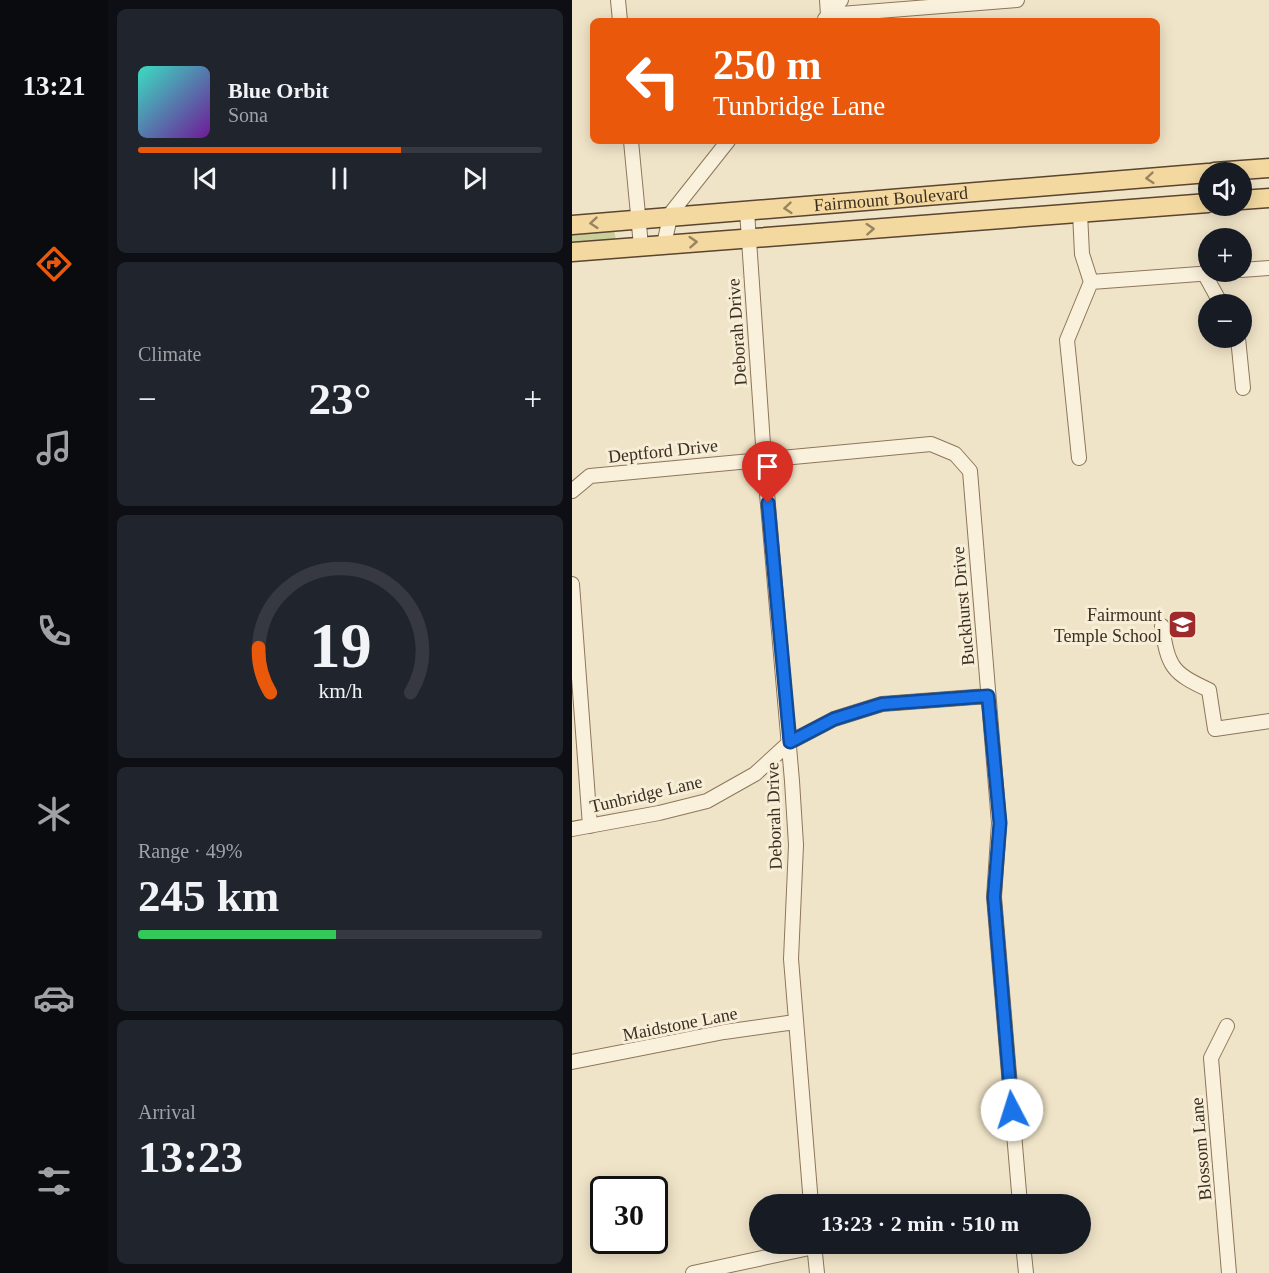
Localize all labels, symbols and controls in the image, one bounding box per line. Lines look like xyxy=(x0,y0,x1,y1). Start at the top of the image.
icon: left xyxy=(614,42,692,120)
text: 250 m xyxy=(713,42,822,88)
text: 13:21 xyxy=(23,71,86,101)
text: Blue Orbit xyxy=(228,78,329,103)
text: Tunbridge Lane xyxy=(713,91,885,121)
text: Sona xyxy=(228,104,268,126)
icon: previous xyxy=(189,162,222,195)
icon: pause xyxy=(323,162,356,195)
icon: next xyxy=(458,162,491,195)
map controls xyxy=(1198,162,1252,348)
button: sound xyxy=(1198,162,1252,216)
one-way arrow xyxy=(1145,171,1154,184)
street label: Fairmount Boulevard xyxy=(813,183,969,215)
one-way arrow xyxy=(783,201,792,214)
one-way arrow xyxy=(589,216,598,229)
one-way arrow xyxy=(865,223,874,236)
button: + xyxy=(1198,228,1252,282)
one-way arrow xyxy=(689,236,698,249)
icon: directions xyxy=(33,243,75,285)
street label: Deborah Drive xyxy=(723,278,751,386)
button: − xyxy=(1198,294,1252,348)
text: Climate xyxy=(138,343,201,365)
text: 23° xyxy=(309,374,372,424)
text: − xyxy=(138,381,157,417)
text: + xyxy=(523,381,542,417)
icon: music xyxy=(33,427,75,469)
street label: Deptford Drive xyxy=(607,435,719,467)
pin xyxy=(742,441,793,503)
icon: arrive xyxy=(751,450,784,483)
street label: Buckhurst Drive xyxy=(948,546,978,666)
place label: Fairmount Temple School xyxy=(1054,605,1162,646)
school or university icon: Fairmount Temple School xyxy=(1167,609,1199,641)
icon: phone xyxy=(33,610,75,652)
text: 19 xyxy=(309,612,371,681)
text: km/h xyxy=(318,680,362,704)
street label: Deborah Drive xyxy=(762,762,786,870)
street label: Tunbridge Lane xyxy=(588,771,704,817)
icon: climate xyxy=(33,793,75,835)
text: Range · 49% xyxy=(138,840,242,862)
text: 245 km xyxy=(138,871,279,921)
icon: car xyxy=(33,977,75,1019)
street label: Maidstone Lane xyxy=(621,1003,739,1045)
position arrow xyxy=(980,1078,1044,1142)
street label: Blossom Lane xyxy=(1187,1097,1215,1201)
text: Arrival xyxy=(138,1101,196,1123)
text: 13:23 xyxy=(138,1132,243,1182)
icon: filters xyxy=(33,1160,75,1202)
speed limit sign: 30 xyxy=(590,1176,668,1254)
text: 13:23 · 2 min · 510 m xyxy=(821,1211,1019,1236)

